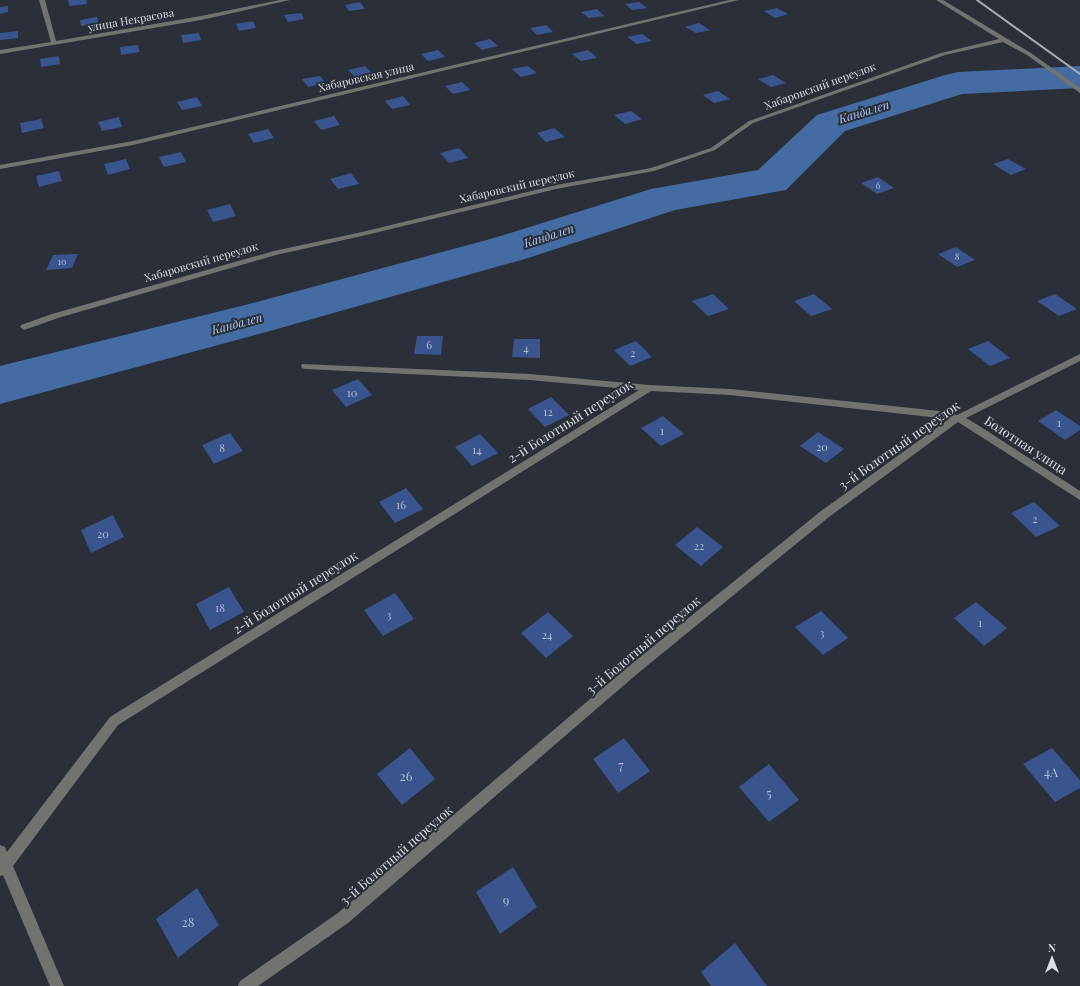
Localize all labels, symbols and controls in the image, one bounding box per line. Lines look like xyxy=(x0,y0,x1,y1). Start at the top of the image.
street label: улица Некрасова xyxy=(86,4,176,35)
street label: Хабаровская улица xyxy=(316,58,416,95)
street label: Хабаровский переулок xyxy=(762,58,878,113)
water label: Кандалеп xyxy=(836,96,891,127)
street label: Хабаровский переулок xyxy=(458,165,577,206)
house number: 6 xyxy=(876,179,881,191)
water label: Кандалеп xyxy=(521,219,576,251)
street label: Хабаровский переулок xyxy=(142,238,260,285)
house number: 8 xyxy=(955,250,960,262)
house number: 10 xyxy=(58,255,66,267)
water label: Кандалеп xyxy=(209,309,264,338)
house number: 6 xyxy=(426,337,432,352)
house number: 4 xyxy=(523,340,529,355)
house number: 2 xyxy=(630,345,636,360)
street label: 2-й Болотный переулок xyxy=(504,375,636,466)
house number: 10 xyxy=(347,385,358,400)
street label: 3-й Болотный переулок xyxy=(835,396,963,493)
house number: 12 xyxy=(543,404,553,419)
street label: Болотная улица xyxy=(982,411,1071,478)
house number: 1 xyxy=(1057,415,1061,430)
house number: 1 xyxy=(660,423,664,438)
house number: 20 xyxy=(816,439,828,454)
house number: 8 xyxy=(219,440,225,455)
house number: 14 xyxy=(472,442,482,457)
house number: 16 xyxy=(396,497,406,512)
house number: 2 xyxy=(1032,511,1038,526)
house number: 20 xyxy=(97,526,109,541)
house number: 22 xyxy=(694,538,704,553)
street label: 2-й Болотный переулок xyxy=(229,546,361,637)
street label: 3-й Болотный переулок xyxy=(582,591,704,697)
house number: 18 xyxy=(215,600,225,615)
house number: 3 xyxy=(387,607,392,622)
house number: 1 xyxy=(978,615,982,630)
house number: 3 xyxy=(820,625,825,640)
house number: 24 xyxy=(542,627,553,642)
house number: 7 xyxy=(618,756,624,773)
house number: 4А xyxy=(1044,763,1059,780)
house number: 26 xyxy=(400,767,413,784)
house number: 5 xyxy=(766,784,772,801)
street label: 3-й Болотный переулок xyxy=(336,801,456,908)
house number: 9 xyxy=(503,891,509,908)
house number: 28 xyxy=(182,913,195,930)
north arrow xyxy=(1032,938,1072,978)
text: N xyxy=(1048,940,1056,955)

